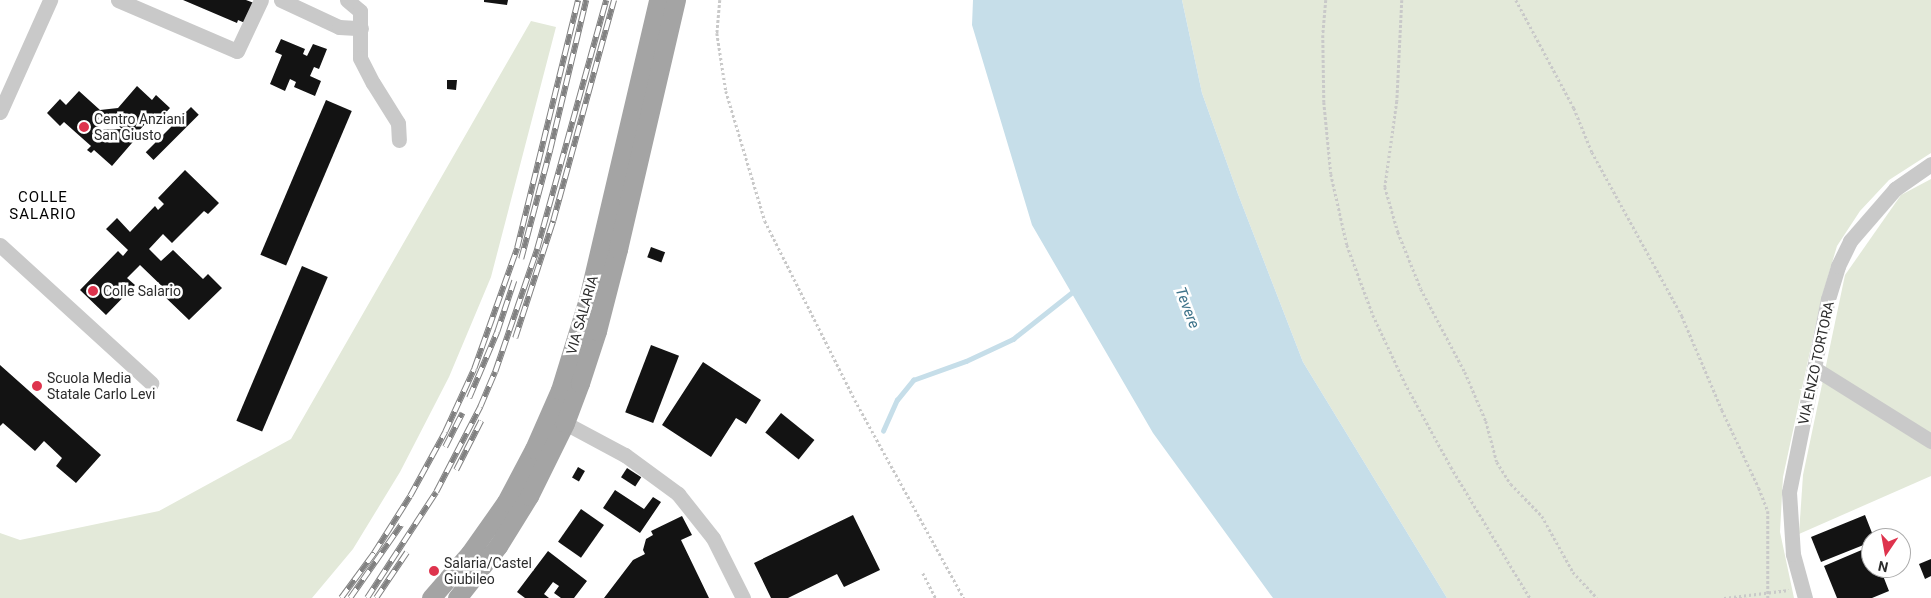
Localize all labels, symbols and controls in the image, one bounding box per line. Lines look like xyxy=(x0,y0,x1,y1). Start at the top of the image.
place label: Centro Anziani San Giusto xyxy=(94,111,185,144)
marker: Centro Anziani San Giusto xyxy=(78,121,90,133)
district label: COLLE SALARIO xyxy=(8,188,78,223)
street label: VIA SALARIA xyxy=(563,274,601,356)
place label: Colle Salario xyxy=(103,283,181,299)
marker: Colle Salario xyxy=(87,285,99,297)
water label: Tevere xyxy=(1171,285,1203,331)
street label: VIA ENZO TORTORA xyxy=(1795,300,1837,426)
place label: Scuola Media Statale Carlo Levi xyxy=(47,370,155,402)
marker: Scuola Media Statale Carlo Levi xyxy=(31,380,43,392)
north arrow xyxy=(1861,528,1911,578)
place label: Salaria/Castel Giubileo xyxy=(444,555,532,588)
text: N xyxy=(1877,558,1890,576)
marker: Salaria/Castel Giubileo xyxy=(428,565,440,577)

